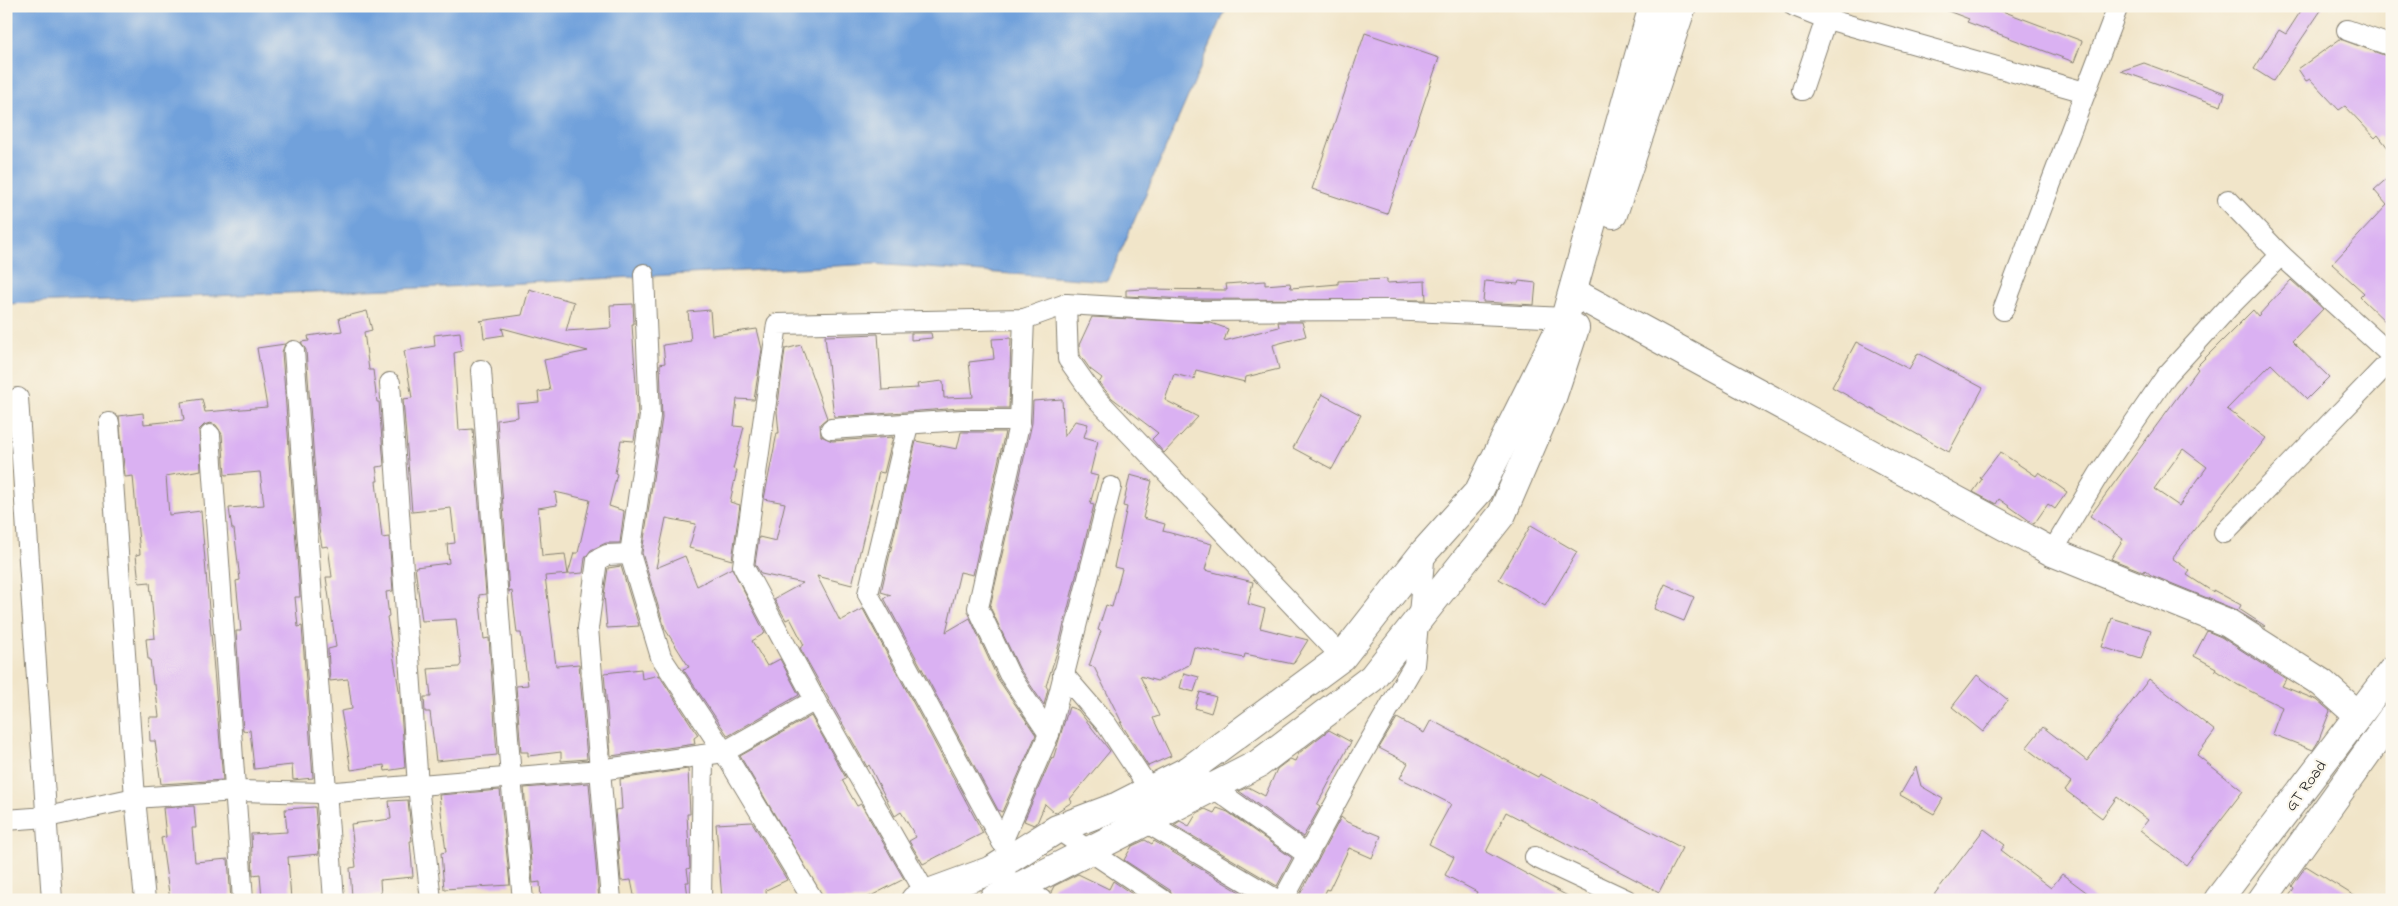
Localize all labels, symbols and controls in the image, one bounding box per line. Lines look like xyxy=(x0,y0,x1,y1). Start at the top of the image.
street label: GT Road xyxy=(2280,756,2333,817)

